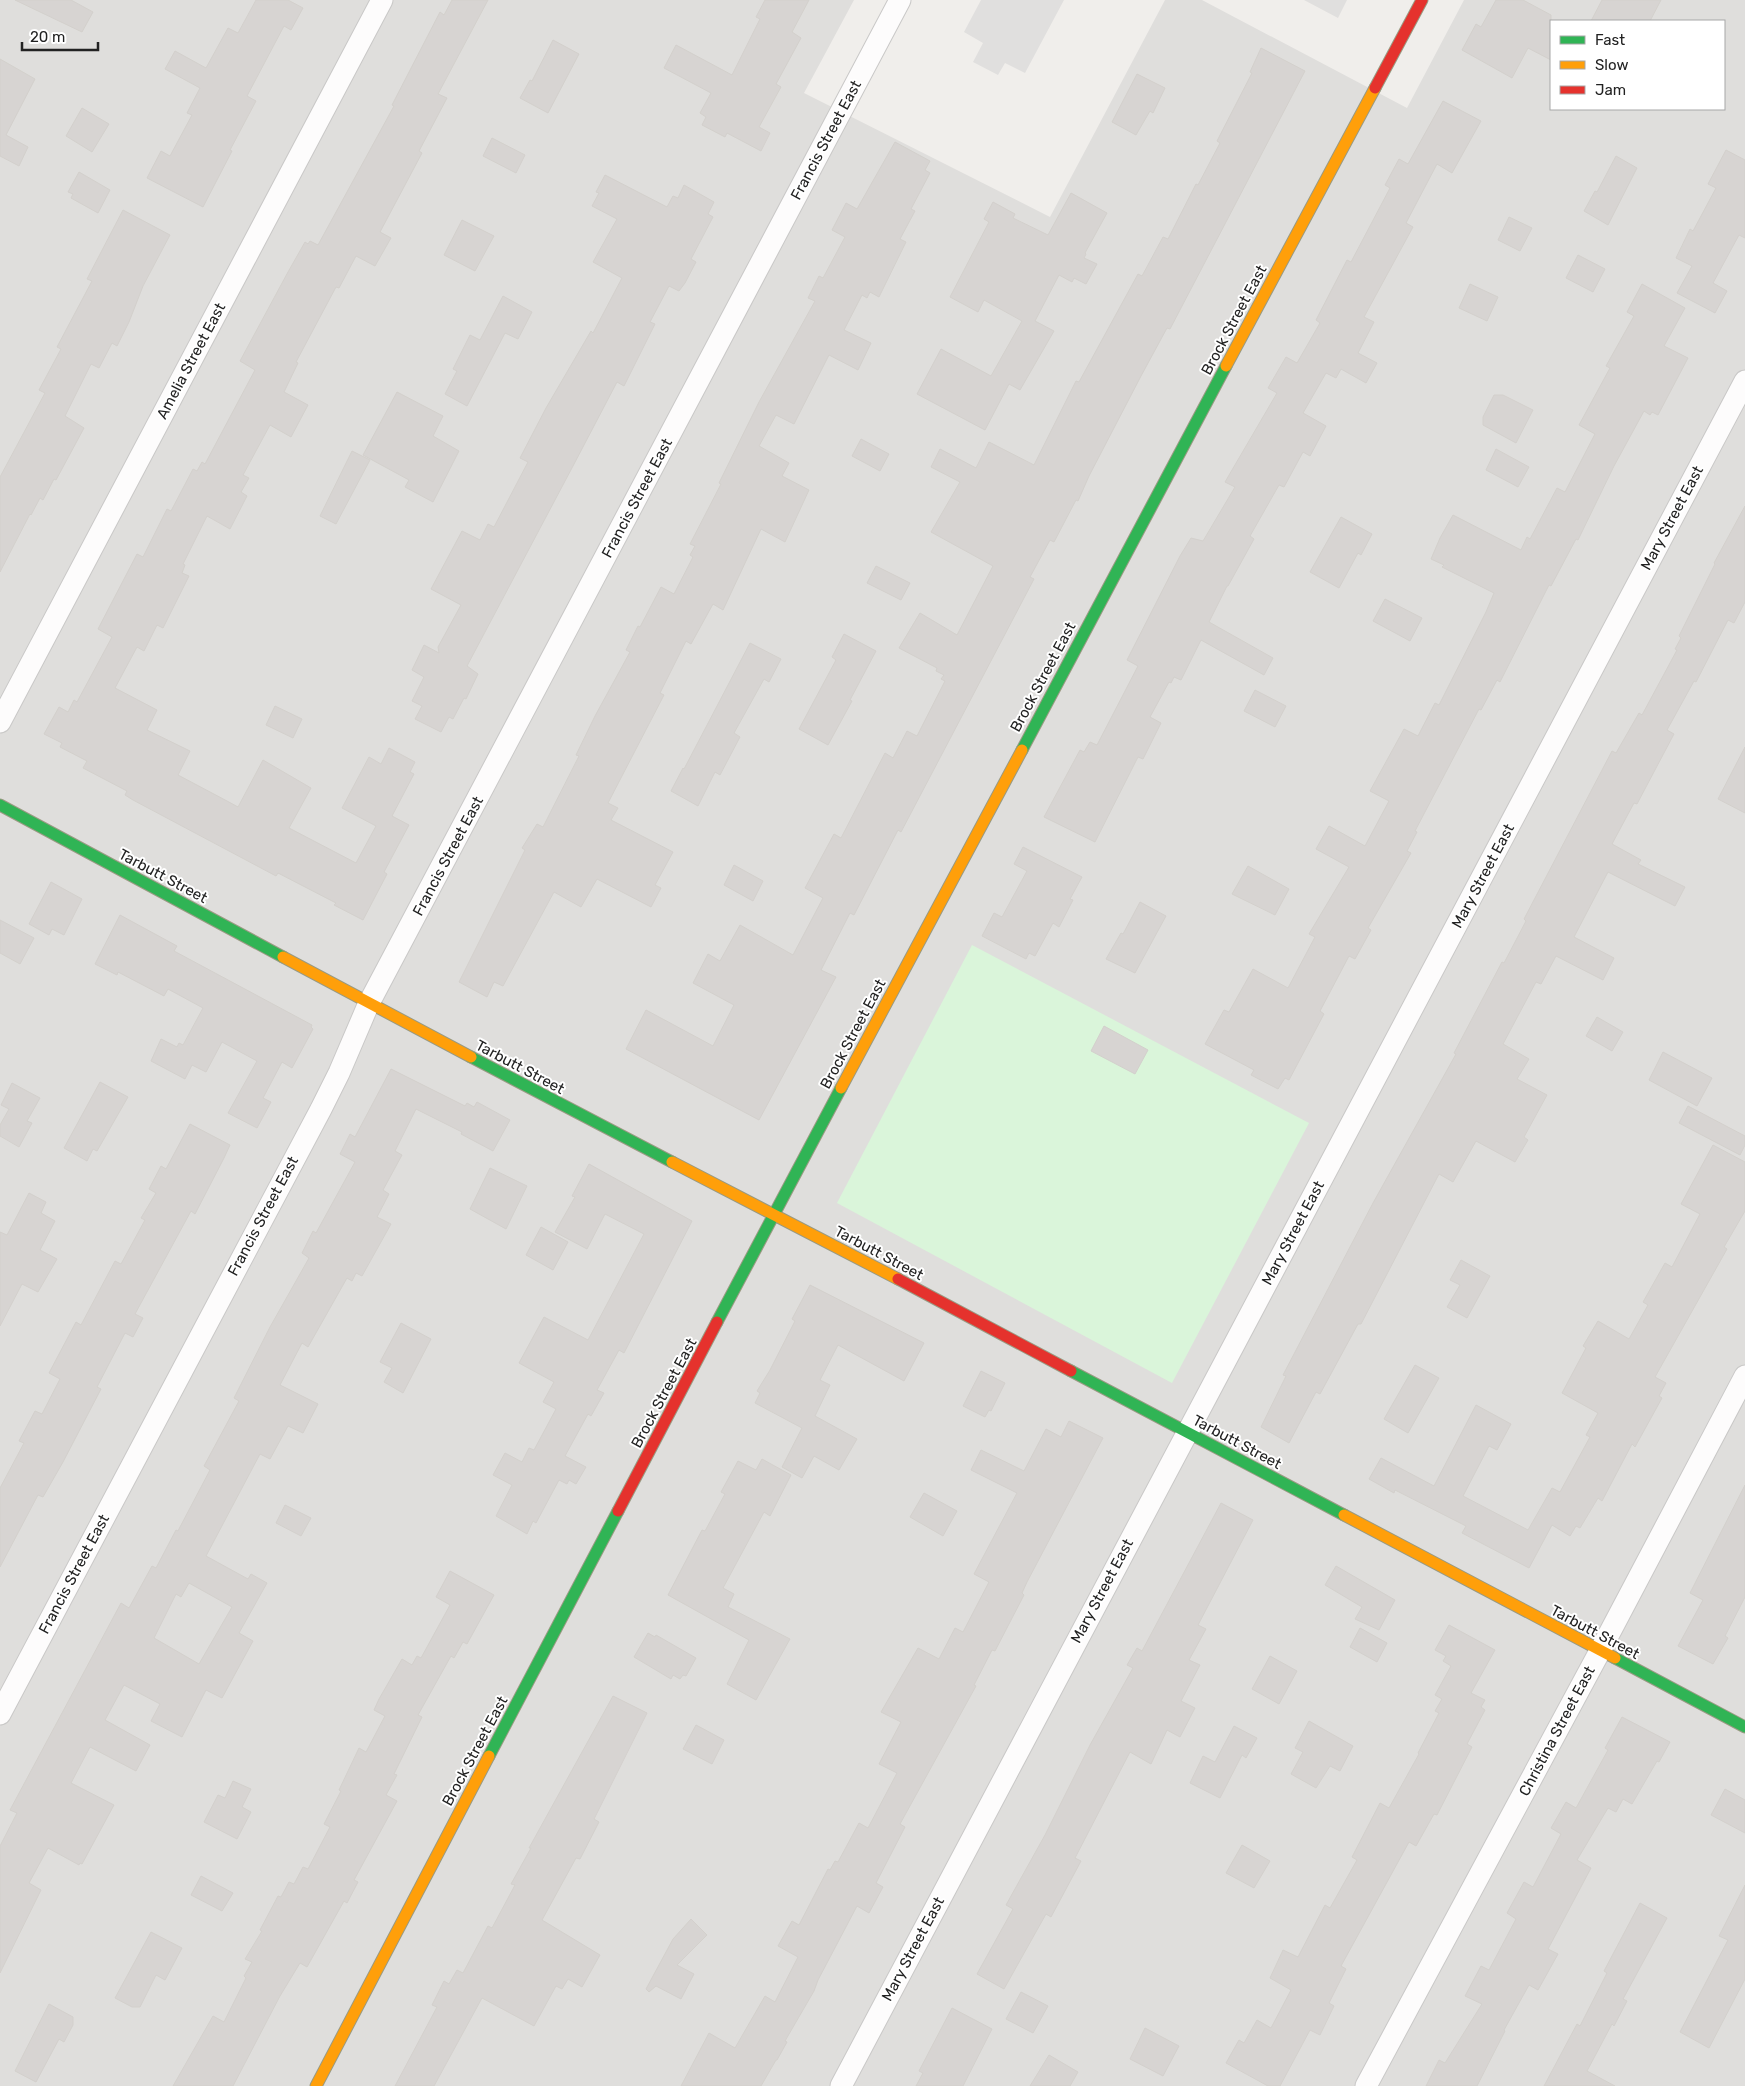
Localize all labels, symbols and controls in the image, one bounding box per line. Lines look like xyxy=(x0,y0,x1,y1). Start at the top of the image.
scale bar xyxy=(22,20,99,52)
legend xyxy=(1550,20,1725,110)
text: 20 m xyxy=(30,28,65,46)
text: Fast xyxy=(1595,31,1625,49)
text: Slow xyxy=(1595,56,1628,74)
street label: Francis Street East xyxy=(787,77,865,203)
text: Jam xyxy=(1595,81,1626,99)
street label: Brock Street East xyxy=(1197,262,1271,378)
street label: Amelia Street East xyxy=(153,300,229,422)
street label: Francis Street East xyxy=(598,435,676,561)
street label: Mary Street East xyxy=(1637,463,1707,573)
street label: Brock Street East xyxy=(1006,619,1080,735)
street label: Francis Street East xyxy=(409,793,487,919)
street label: Mary Street East xyxy=(1448,821,1518,931)
street label: Tarbutt Street xyxy=(116,845,211,907)
street label: Brock Street East xyxy=(816,976,890,1092)
street label: Tarbutt Street xyxy=(473,1036,568,1098)
street label: Francis Street East xyxy=(224,1153,302,1279)
street label: Mary Street East xyxy=(1258,1178,1328,1288)
street label: Tarbutt Street xyxy=(832,1222,927,1284)
street label: Brock Street East xyxy=(627,1335,701,1451)
street label: Tarbutt Street xyxy=(1190,1411,1285,1473)
street label: Francis Street East xyxy=(35,1511,113,1637)
street label: Mary Street East xyxy=(1067,1536,1137,1646)
street label: Tarbutt Street xyxy=(1548,1601,1643,1663)
street label: Christina Street East xyxy=(1515,1663,1599,1799)
street label: Brock Street East xyxy=(438,1693,512,1809)
street label: Mary Street East xyxy=(878,1894,948,2004)

